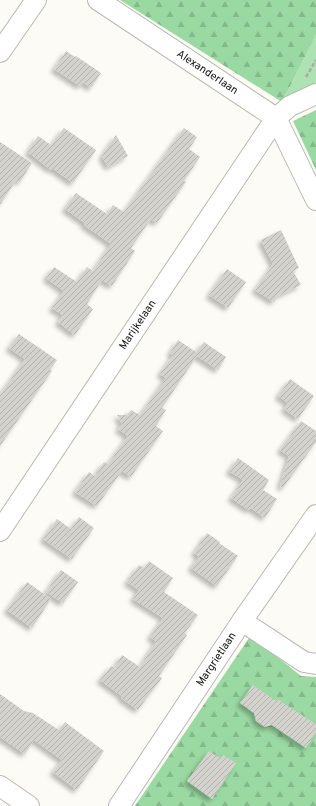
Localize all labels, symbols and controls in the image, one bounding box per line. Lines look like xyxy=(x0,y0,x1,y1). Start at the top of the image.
street label: Alexanderlaan xyxy=(174,47,241,98)
street label: Marijkelaan xyxy=(116,297,159,352)
street label: Margrietlaan xyxy=(193,630,240,689)

